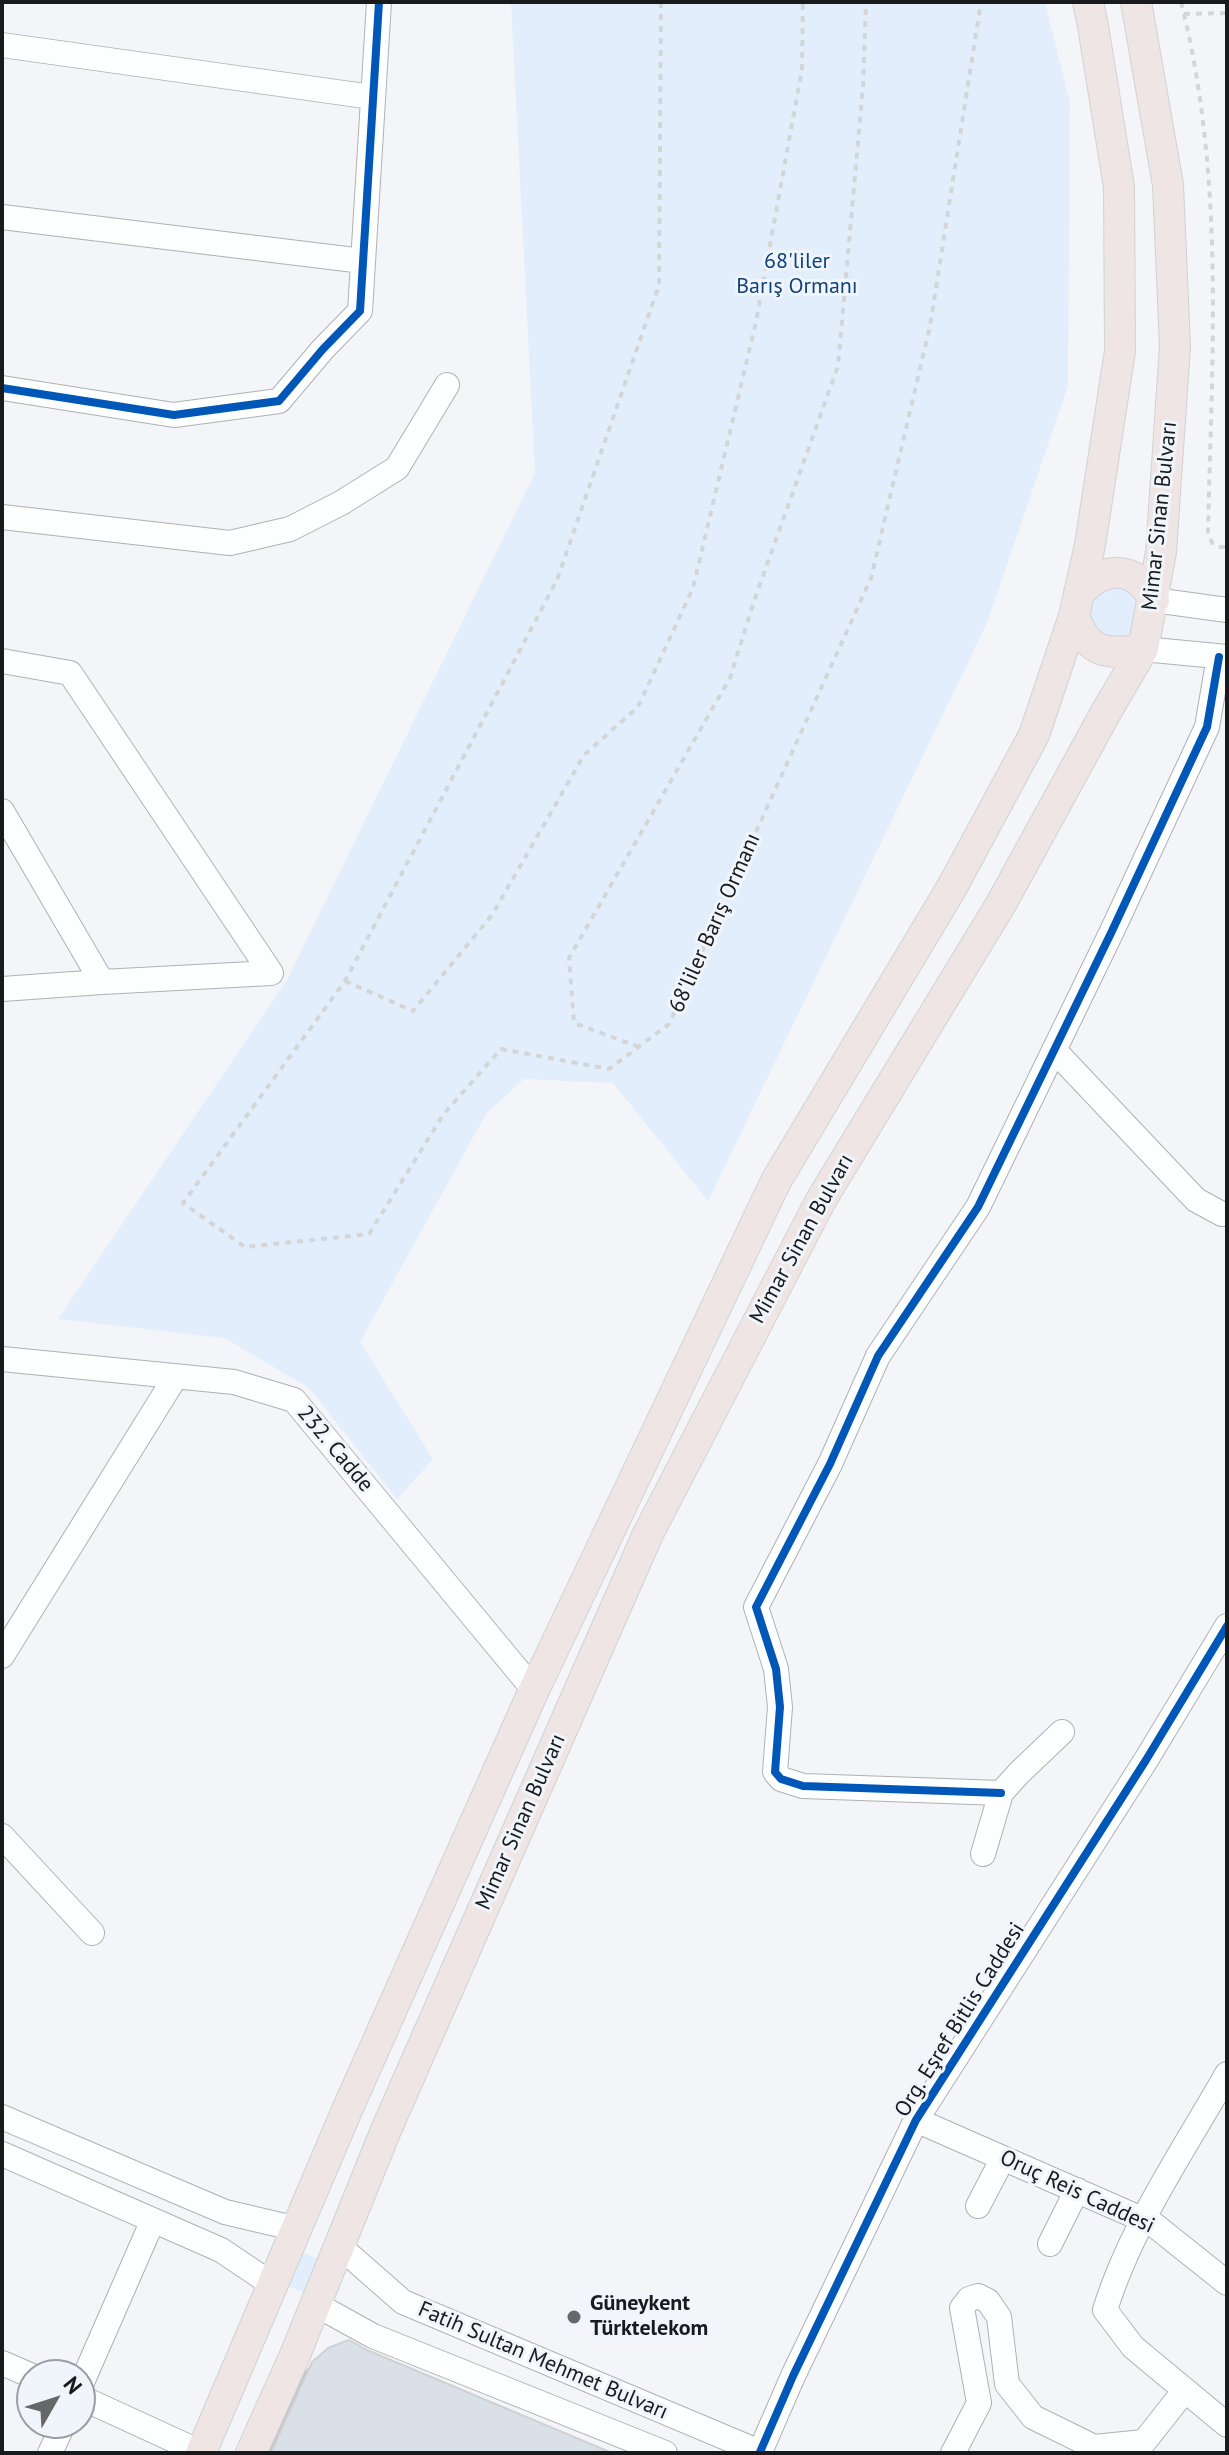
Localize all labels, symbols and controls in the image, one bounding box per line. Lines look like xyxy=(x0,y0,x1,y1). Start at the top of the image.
park label: 68'liler Barış Ormanı xyxy=(736,249,858,300)
street label: Mimar Sinan Bulvarı xyxy=(1137,420,1183,612)
street label: 68'liler Barış Ormanı xyxy=(664,829,766,1017)
street label: Mimar Sinan Bulvarı xyxy=(744,1150,860,1328)
street label: 232. Cadde xyxy=(291,1400,379,1498)
street label: Mimar Sinan Bulvarı xyxy=(470,1730,572,1914)
street label: Org. Eşref Bitlis Caddesi xyxy=(889,1918,1031,2122)
street label: Oruç Reis Caddesi xyxy=(996,2145,1158,2239)
place label: Güneykent Türktelekom xyxy=(590,2291,708,2342)
street label: Fatih Sultan Mehmet Bulvarı xyxy=(414,2296,672,2426)
marker: Güneykent Türktelekom xyxy=(565,2308,583,2326)
north arrow xyxy=(16,2359,96,2439)
text: N xyxy=(58,2371,89,2400)

